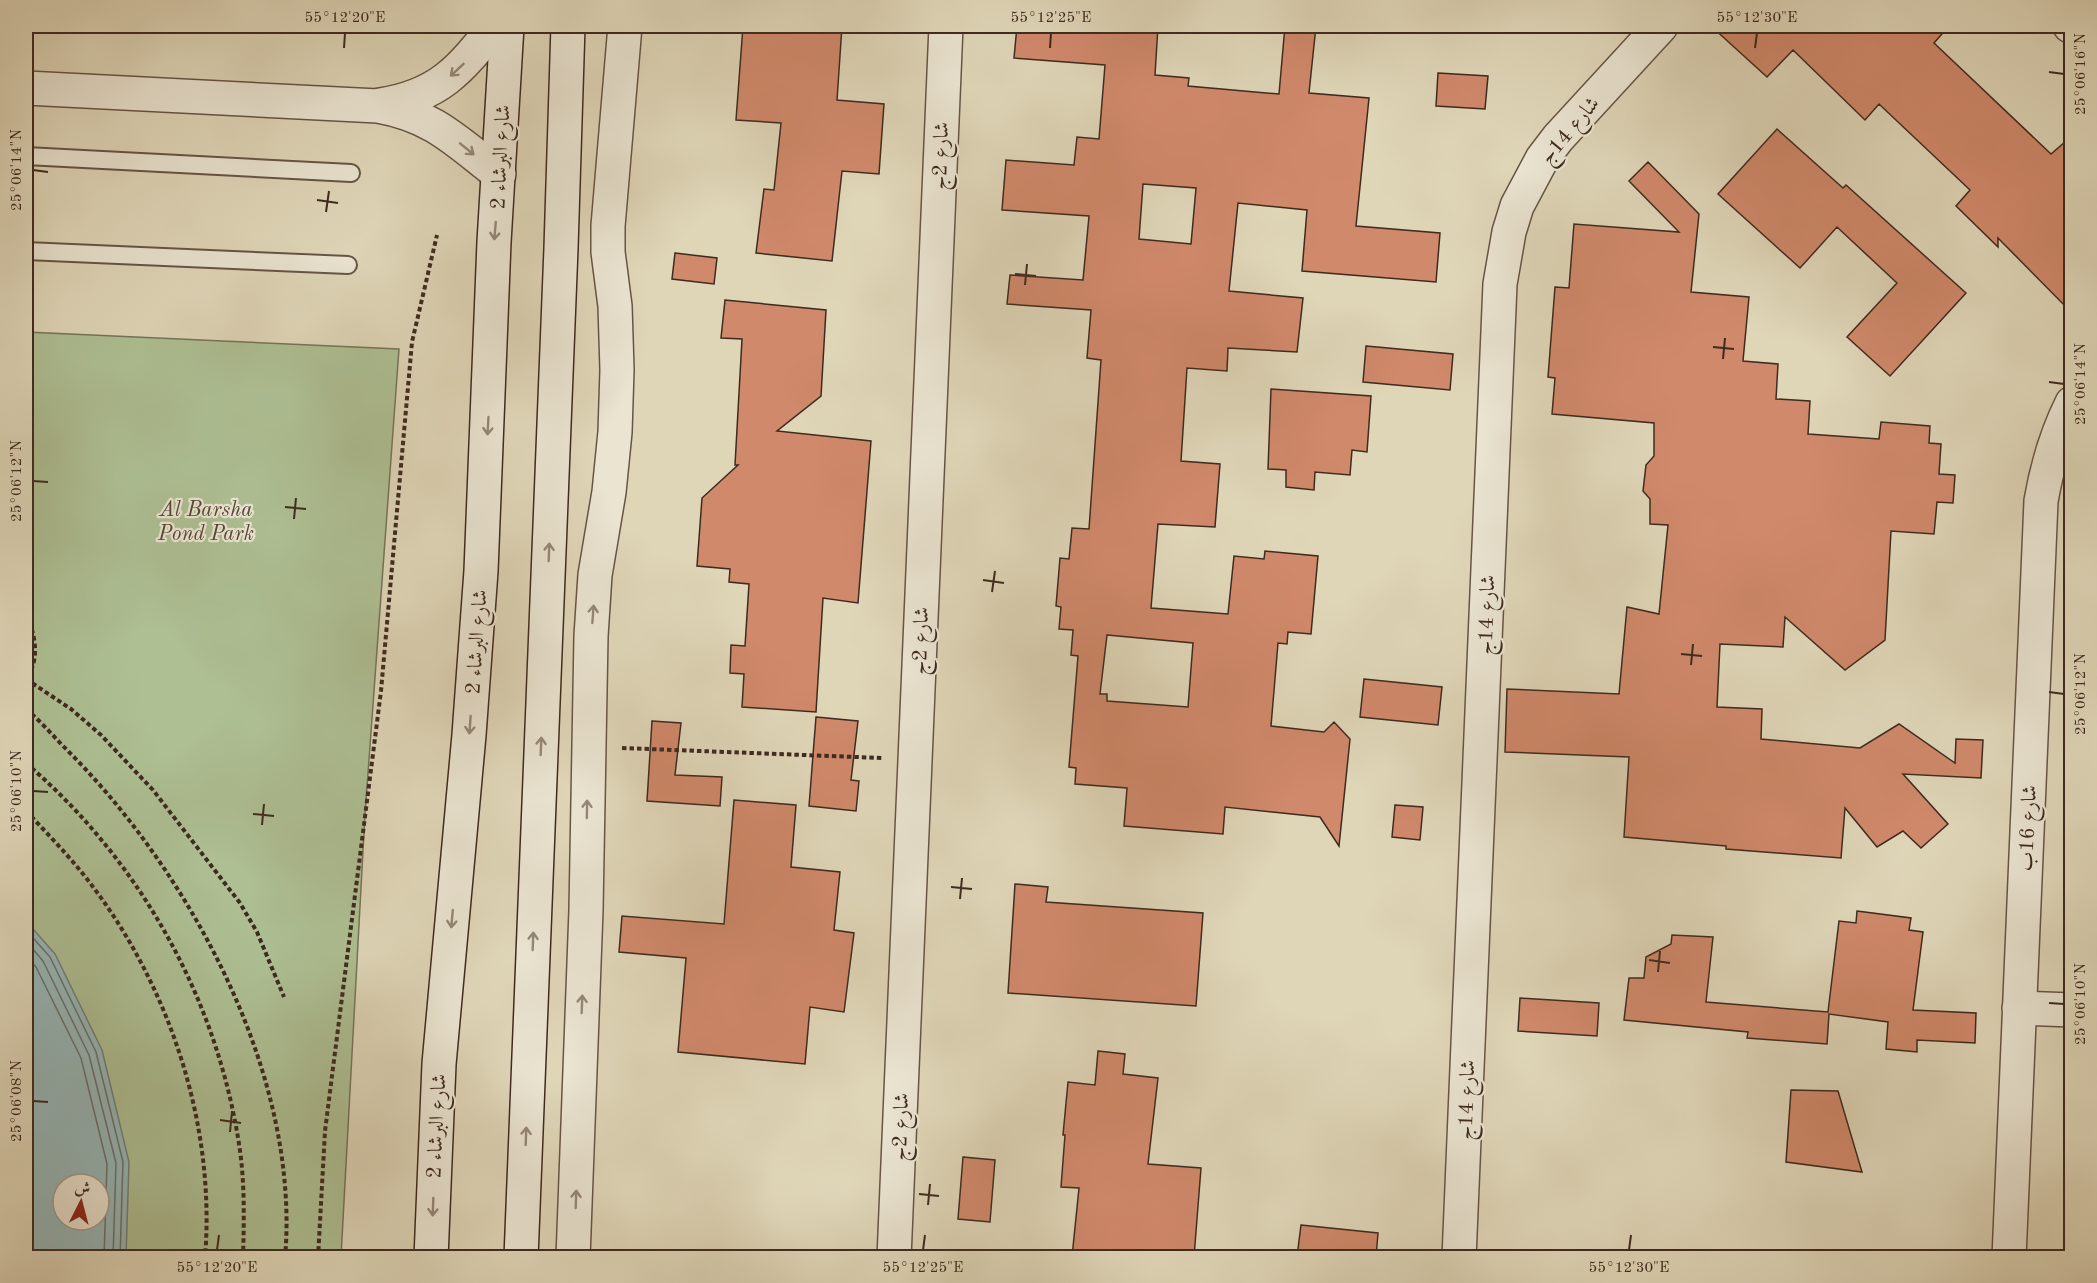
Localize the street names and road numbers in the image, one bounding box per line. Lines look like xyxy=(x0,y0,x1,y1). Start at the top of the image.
street label: شارع 14ج xyxy=(1536,93,1609,173)
street label: شارع البرشاء 2 xyxy=(488,104,521,210)
street label: شارع 2ج xyxy=(930,121,960,191)
street label: شارع 14ج xyxy=(1476,574,1506,656)
street label: شارع البرشاء 2 xyxy=(463,589,498,696)
street label: شارع 2ج xyxy=(910,606,940,676)
street label: شارع 16ب xyxy=(2016,785,2047,872)
street label: شارع 14ج xyxy=(1456,1059,1486,1141)
street label: شارع البرشاء 2 xyxy=(424,1073,457,1179)
street label: شارع 2ج xyxy=(890,1092,920,1162)

